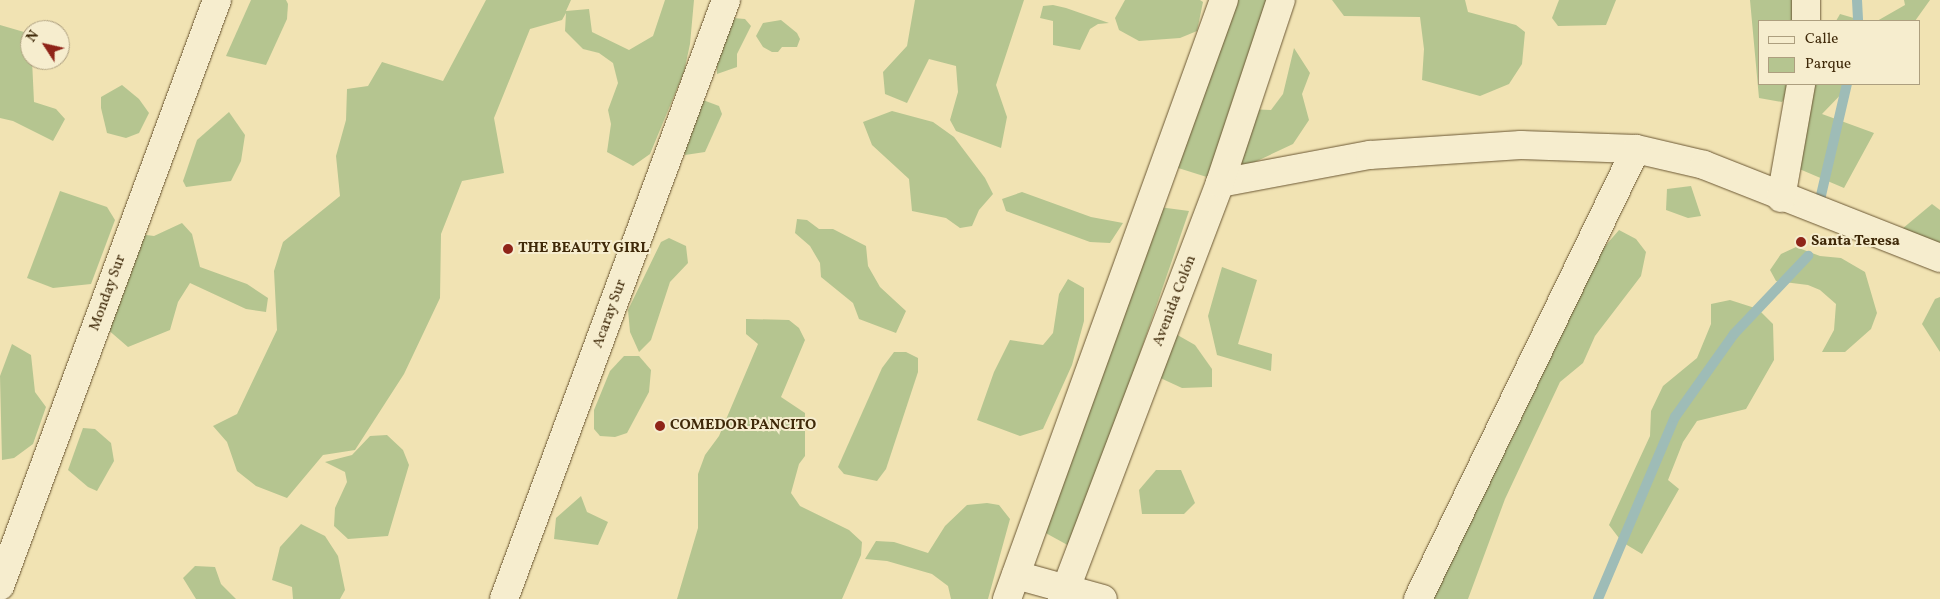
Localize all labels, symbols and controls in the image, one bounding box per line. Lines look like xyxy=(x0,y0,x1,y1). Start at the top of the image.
north arrow xyxy=(20,20,70,70)
legend xyxy=(1758,20,1920,85)
text: N xyxy=(22,27,44,46)
text: Calle xyxy=(1805,29,1838,50)
text: Parque xyxy=(1805,54,1851,75)
place label: Santa Teresa xyxy=(1811,233,1900,251)
marker: Santa Teresa xyxy=(1795,236,1807,248)
place label: THE BEAUTY GIRL xyxy=(518,240,650,258)
marker: THE BEAUTY GIRL xyxy=(502,243,514,255)
street label: Monday Sur xyxy=(86,252,130,334)
street label: Avenida Colón xyxy=(1149,253,1201,349)
street label: Acaray Sur xyxy=(589,277,631,351)
place label: COMEDOR PANCITO xyxy=(670,417,816,435)
marker: COMEDOR PANCITO xyxy=(654,420,666,432)

